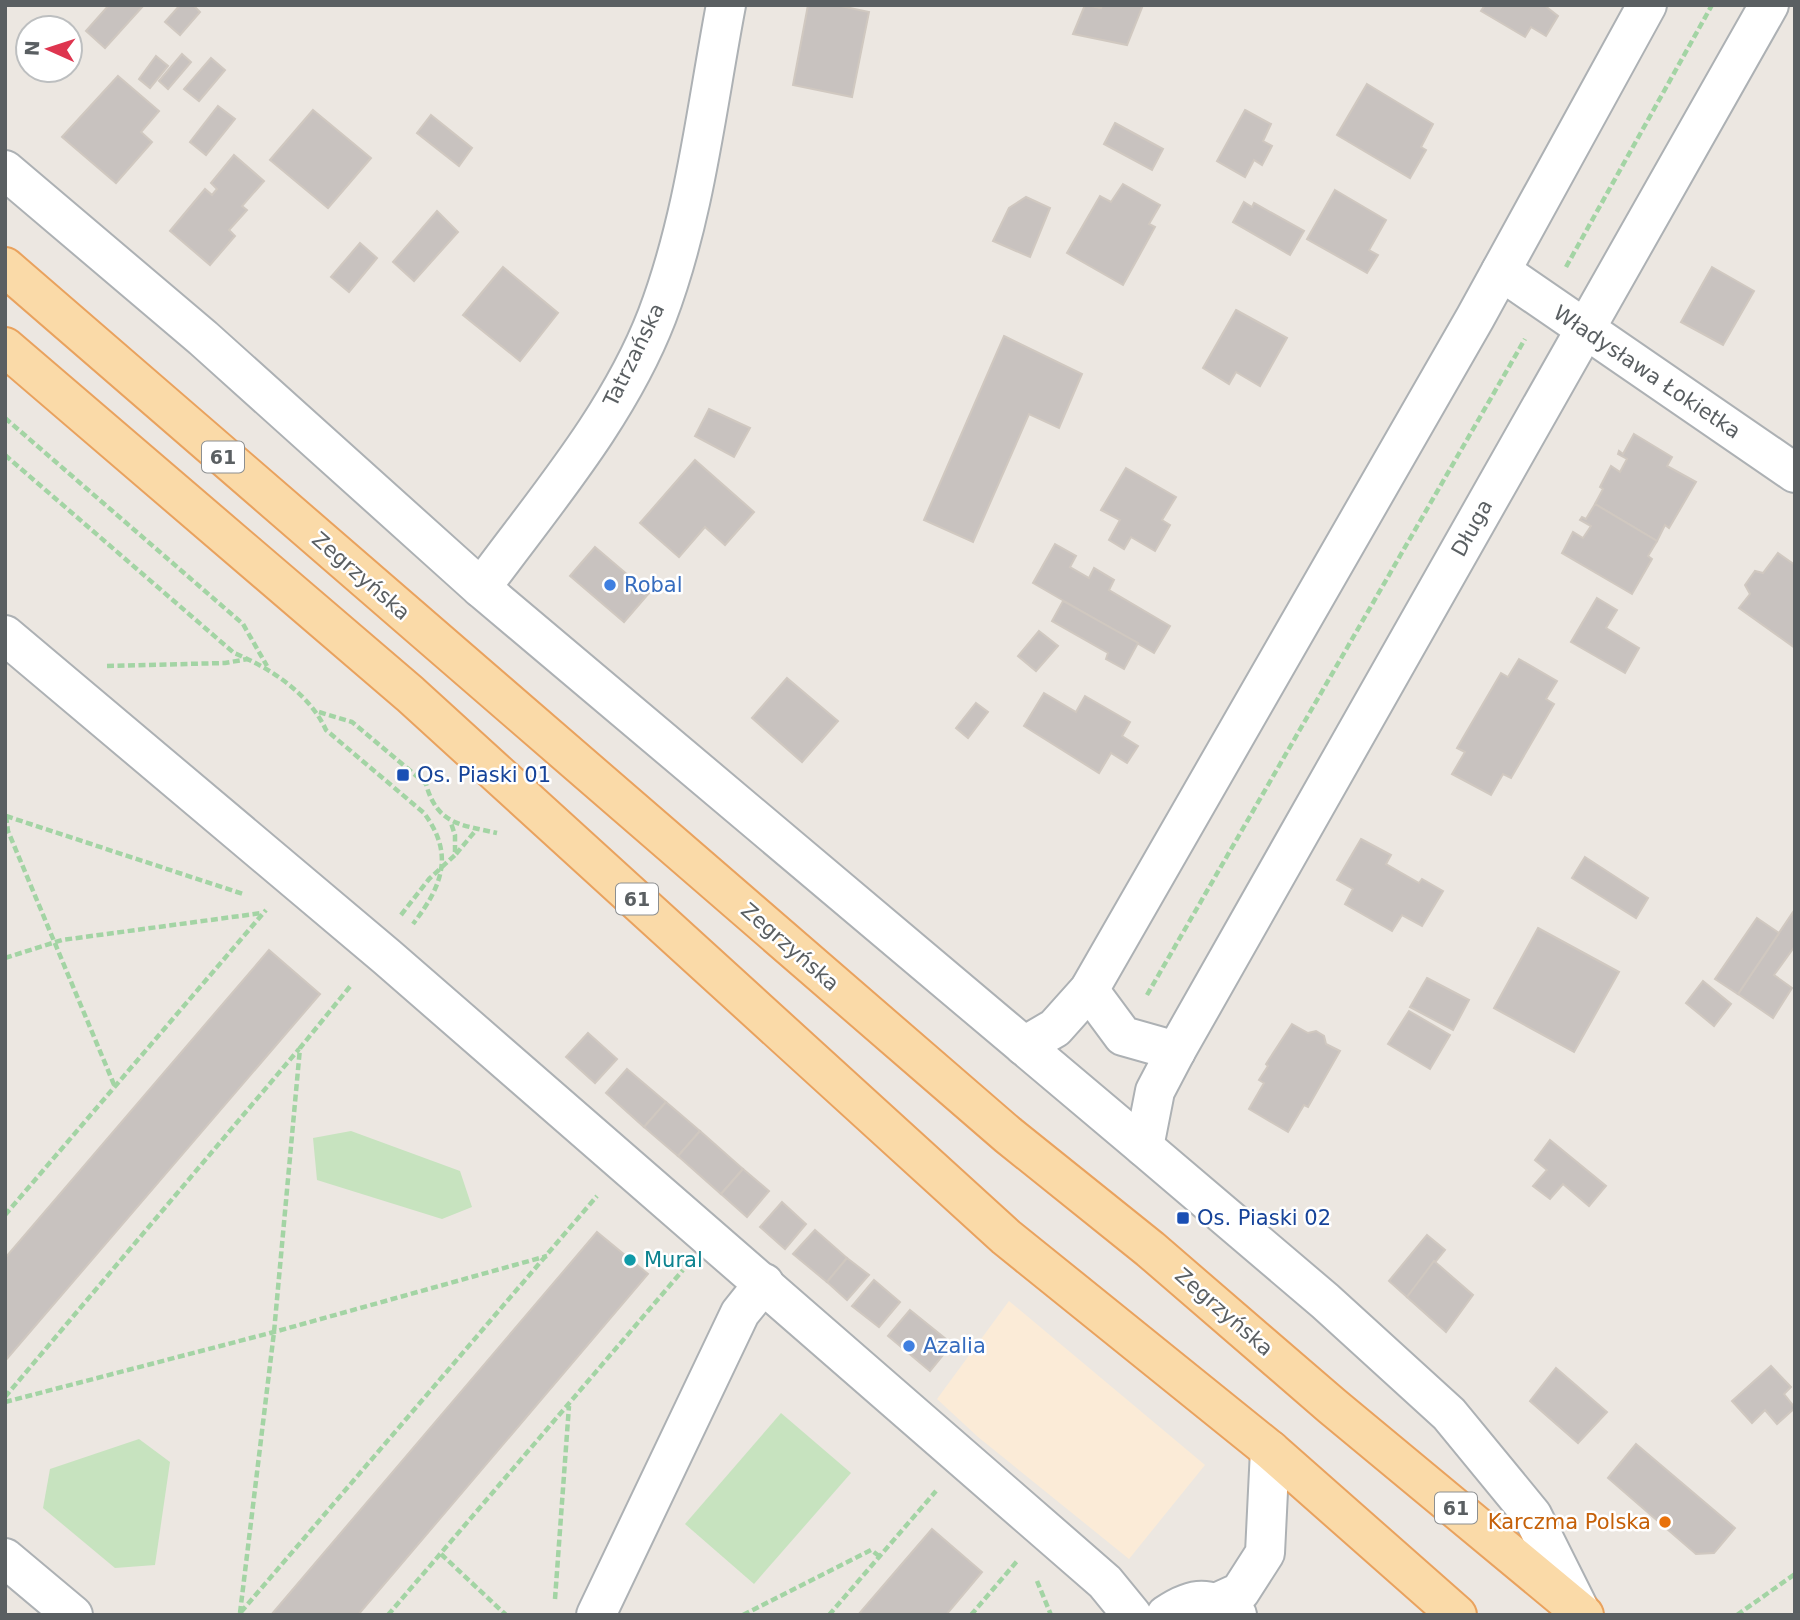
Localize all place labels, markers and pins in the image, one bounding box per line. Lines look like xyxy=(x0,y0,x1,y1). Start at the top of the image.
place label: Robal xyxy=(624,573,683,597)
marker: Robal xyxy=(602,577,618,593)
place label: Os. Piaski 01 xyxy=(417,763,551,787)
marker: Os. Piaski 01 xyxy=(395,767,411,783)
place label: Os. Piaski 02 xyxy=(1197,1206,1331,1230)
marker: Os. Piaski 02 xyxy=(1175,1210,1191,1226)
place label: Mural xyxy=(644,1248,703,1272)
marker: Mural xyxy=(622,1252,638,1268)
place label: Azalia xyxy=(923,1334,986,1358)
marker: Azalia xyxy=(901,1338,917,1354)
place label: Karczma Polska xyxy=(1488,1510,1651,1534)
marker: Karczma Polska xyxy=(1657,1514,1673,1530)

